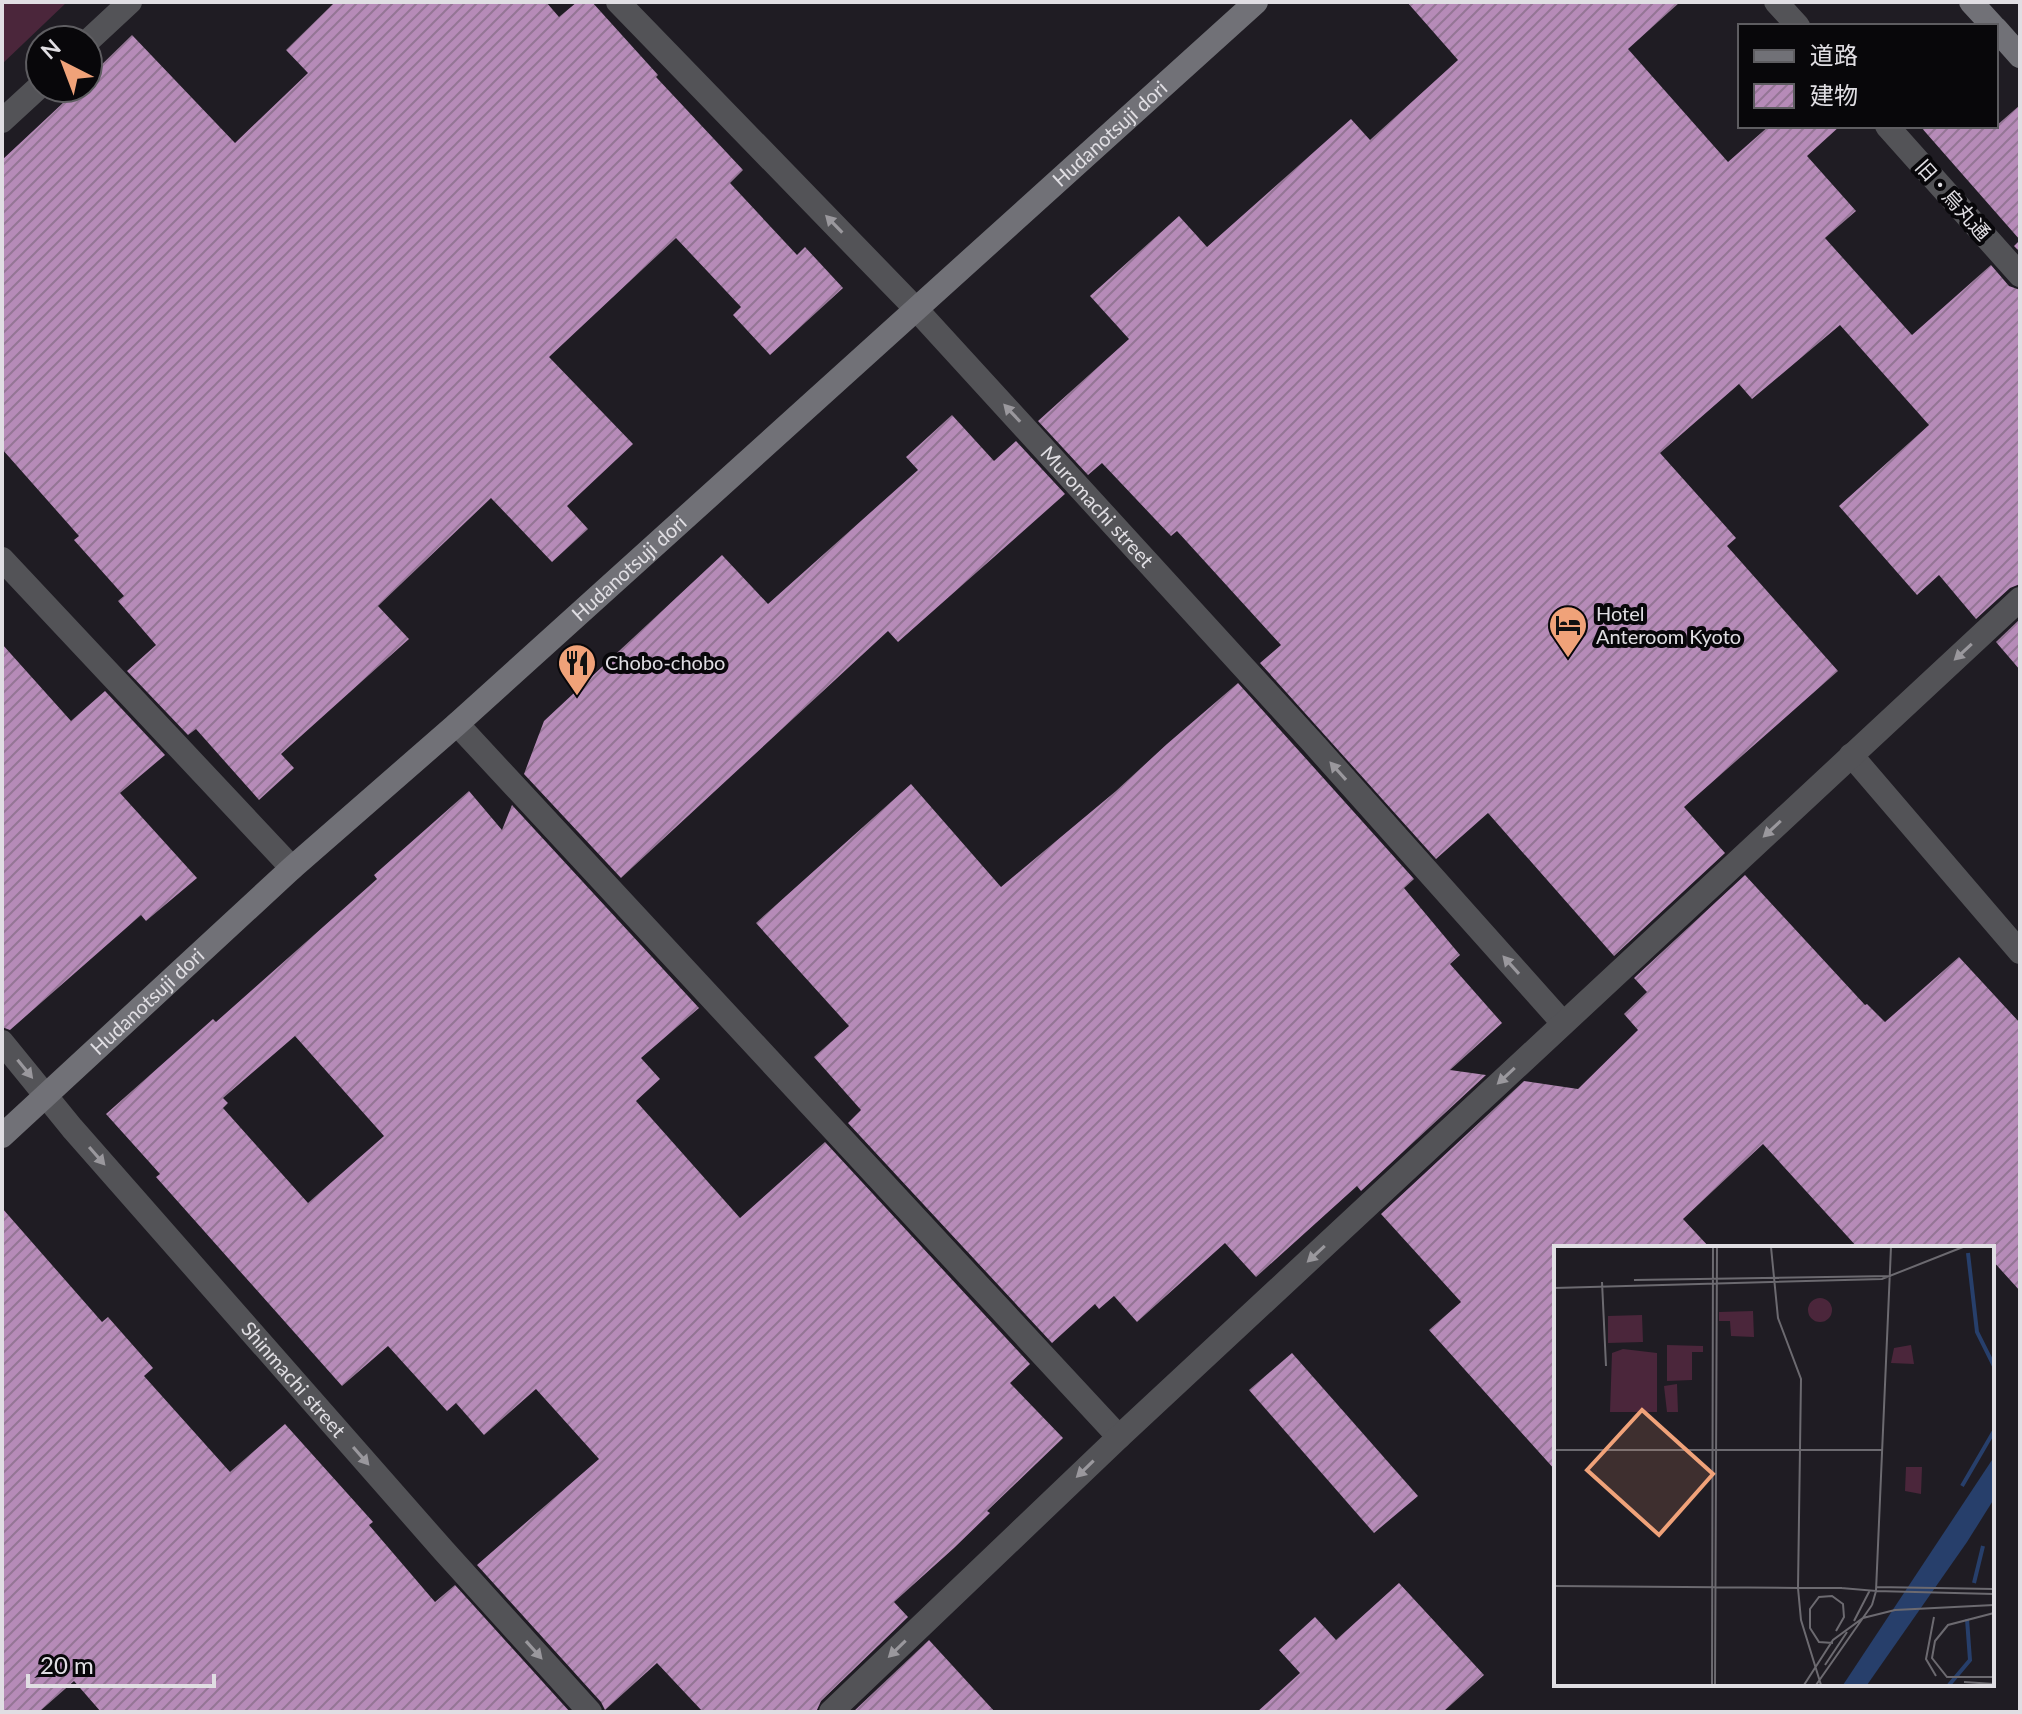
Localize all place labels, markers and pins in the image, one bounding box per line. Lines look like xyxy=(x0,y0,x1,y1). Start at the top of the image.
place label: Hotel Anteroom Kyoto xyxy=(1596,601,1741,648)
hotel icon: Hotel Anteroom Kyoto xyxy=(1547,604,1589,659)
restaurant icon: Chobo-chobo xyxy=(556,642,598,697)
place label: Chobo-chobo xyxy=(605,650,725,674)

